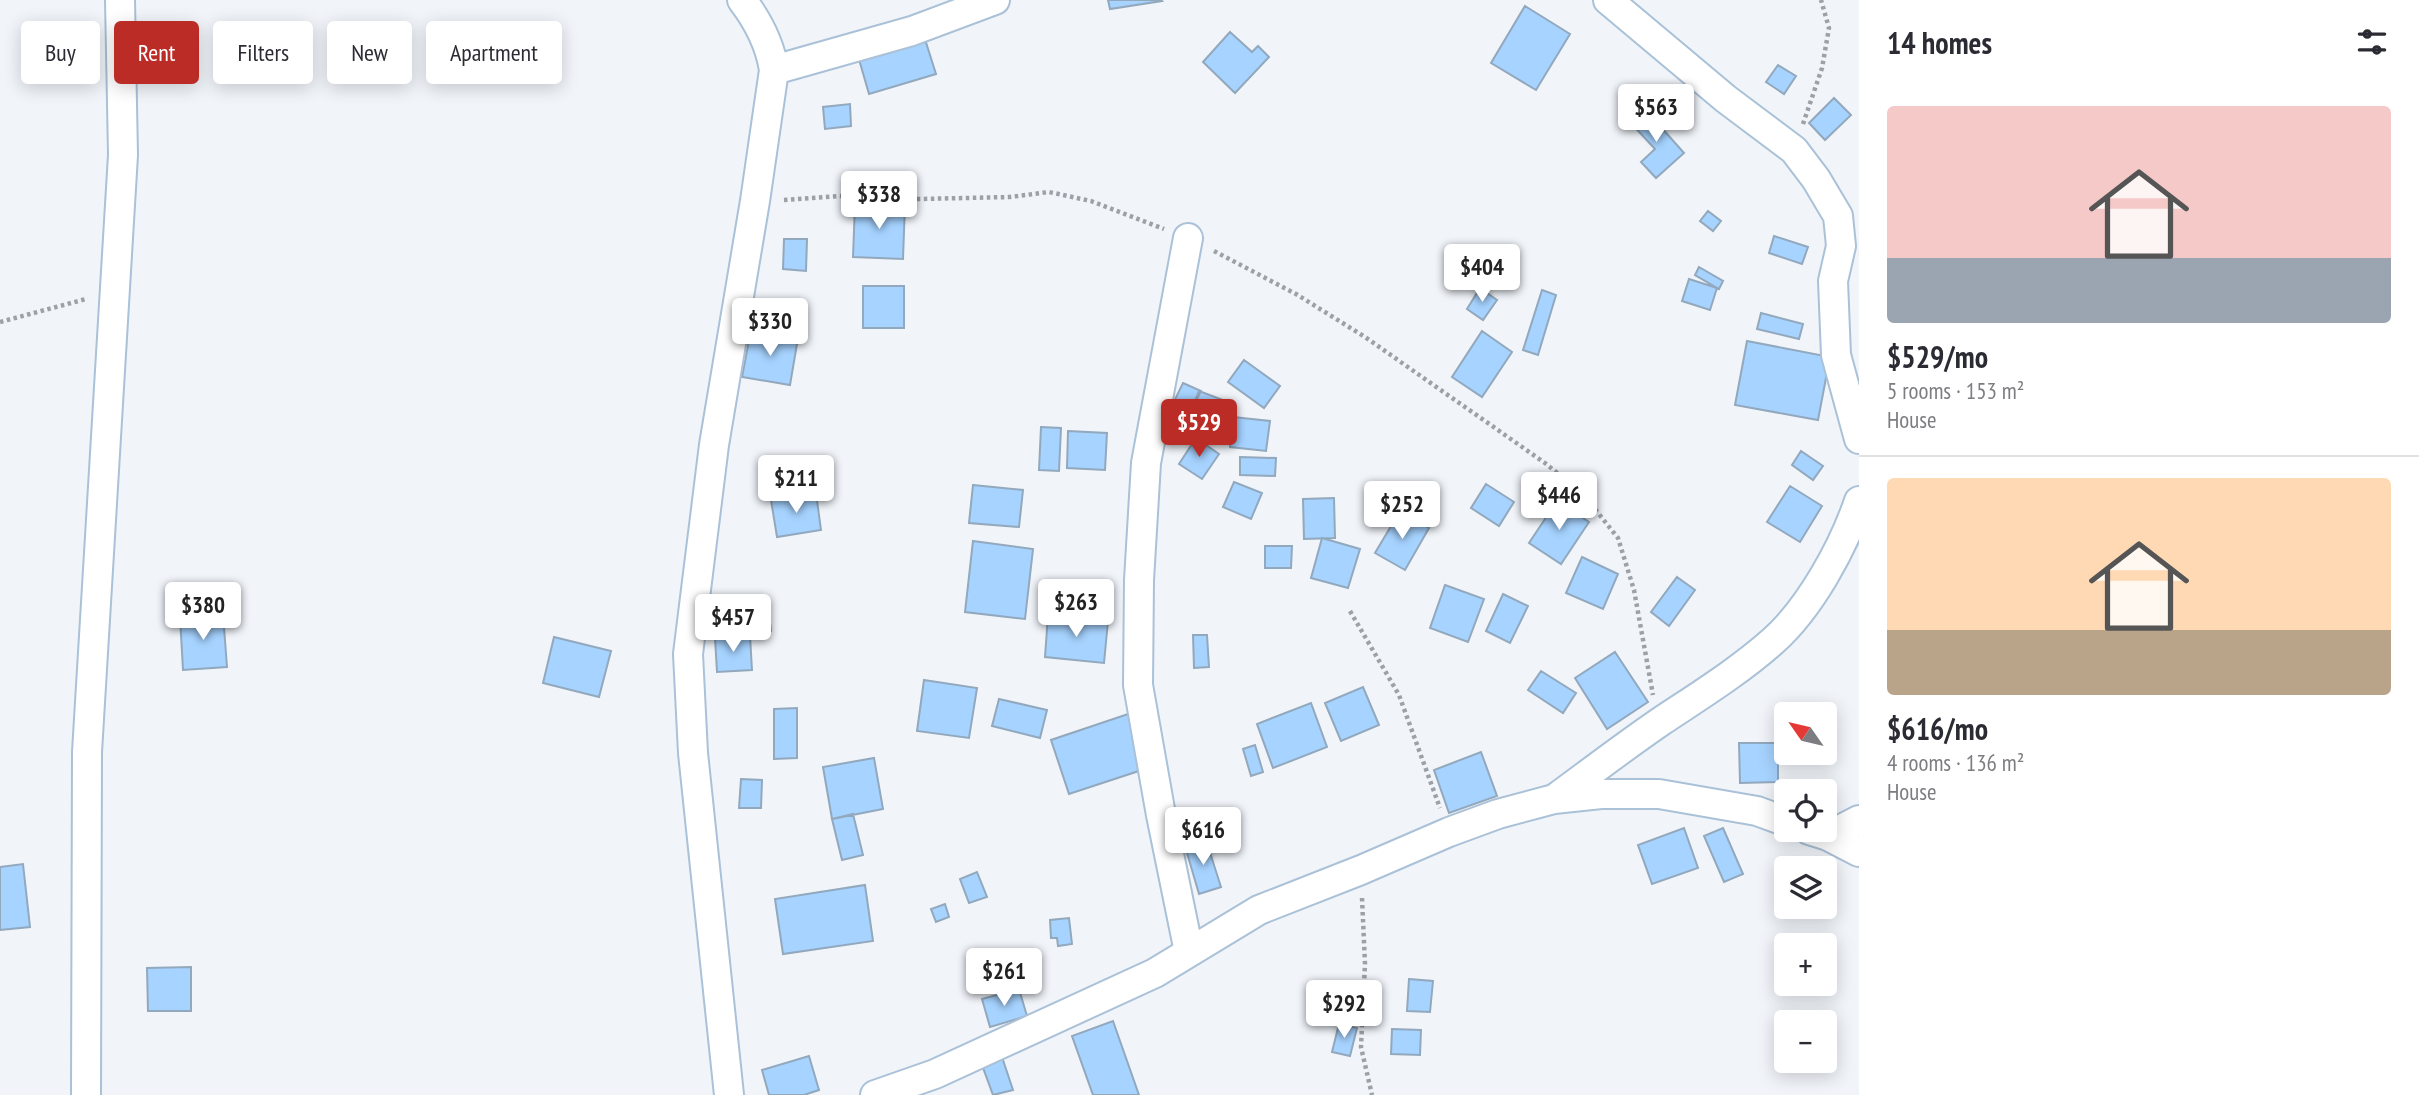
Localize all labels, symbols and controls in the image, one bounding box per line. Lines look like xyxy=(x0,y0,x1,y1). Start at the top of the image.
chip: Buy xyxy=(21,21,100,84)
chip: Rent xyxy=(114,21,199,84)
chip: Filters xyxy=(213,21,313,84)
chip: New xyxy=(327,21,412,84)
chip: Apartment xyxy=(426,21,562,84)
text: 14 homes xyxy=(1887,23,1992,62)
icon: filters xyxy=(2353,23,2391,61)
pin: $563 xyxy=(1615,85,1697,144)
text: $563 xyxy=(1634,92,1678,121)
icon: home xyxy=(2076,151,2202,277)
pin: $338 xyxy=(838,172,920,231)
text: $338 xyxy=(857,179,901,208)
pin: $404 xyxy=(1441,244,1523,304)
text: $404 xyxy=(1460,252,1504,281)
pin: $330 xyxy=(729,298,811,358)
text: $330 xyxy=(748,306,792,335)
text: $529/mo xyxy=(1887,337,1988,376)
text: 5 rooms · 153 m² xyxy=(1887,376,2024,405)
pin: $529 xyxy=(1158,400,1240,459)
text: House xyxy=(1887,405,1937,434)
text: $529 xyxy=(1177,407,1221,436)
pin: $211 xyxy=(755,456,837,515)
text: $211 xyxy=(774,463,818,492)
pin: $446 xyxy=(1518,472,1600,532)
text: $446 xyxy=(1537,480,1581,509)
pin: $252 xyxy=(1361,482,1443,541)
text: $252 xyxy=(1380,489,1424,518)
icon: home xyxy=(2076,523,2202,649)
pin: $263 xyxy=(1035,580,1117,639)
pin: $380 xyxy=(162,582,244,642)
text: $263 xyxy=(1054,587,1098,616)
text: $380 xyxy=(181,590,225,619)
pin: $457 xyxy=(692,594,774,654)
text: $457 xyxy=(711,602,755,631)
north arrow xyxy=(1774,702,1838,765)
map controls xyxy=(1774,702,1837,1073)
text: $616/mo xyxy=(1887,709,1988,748)
text: 4 rooms · 136 m² xyxy=(1887,748,2024,777)
text: House xyxy=(1887,777,1937,806)
button: locate xyxy=(1774,779,1837,842)
pin: $616 xyxy=(1162,808,1244,867)
text: $616 xyxy=(1181,815,1225,844)
button: layers xyxy=(1774,856,1837,919)
button: + xyxy=(1774,933,1837,996)
pin: $261 xyxy=(963,948,1045,1008)
text: $261 xyxy=(982,956,1026,985)
pin: $292 xyxy=(1303,981,1385,1040)
text: $292 xyxy=(1322,988,1366,1017)
button: − xyxy=(1774,1010,1837,1073)

